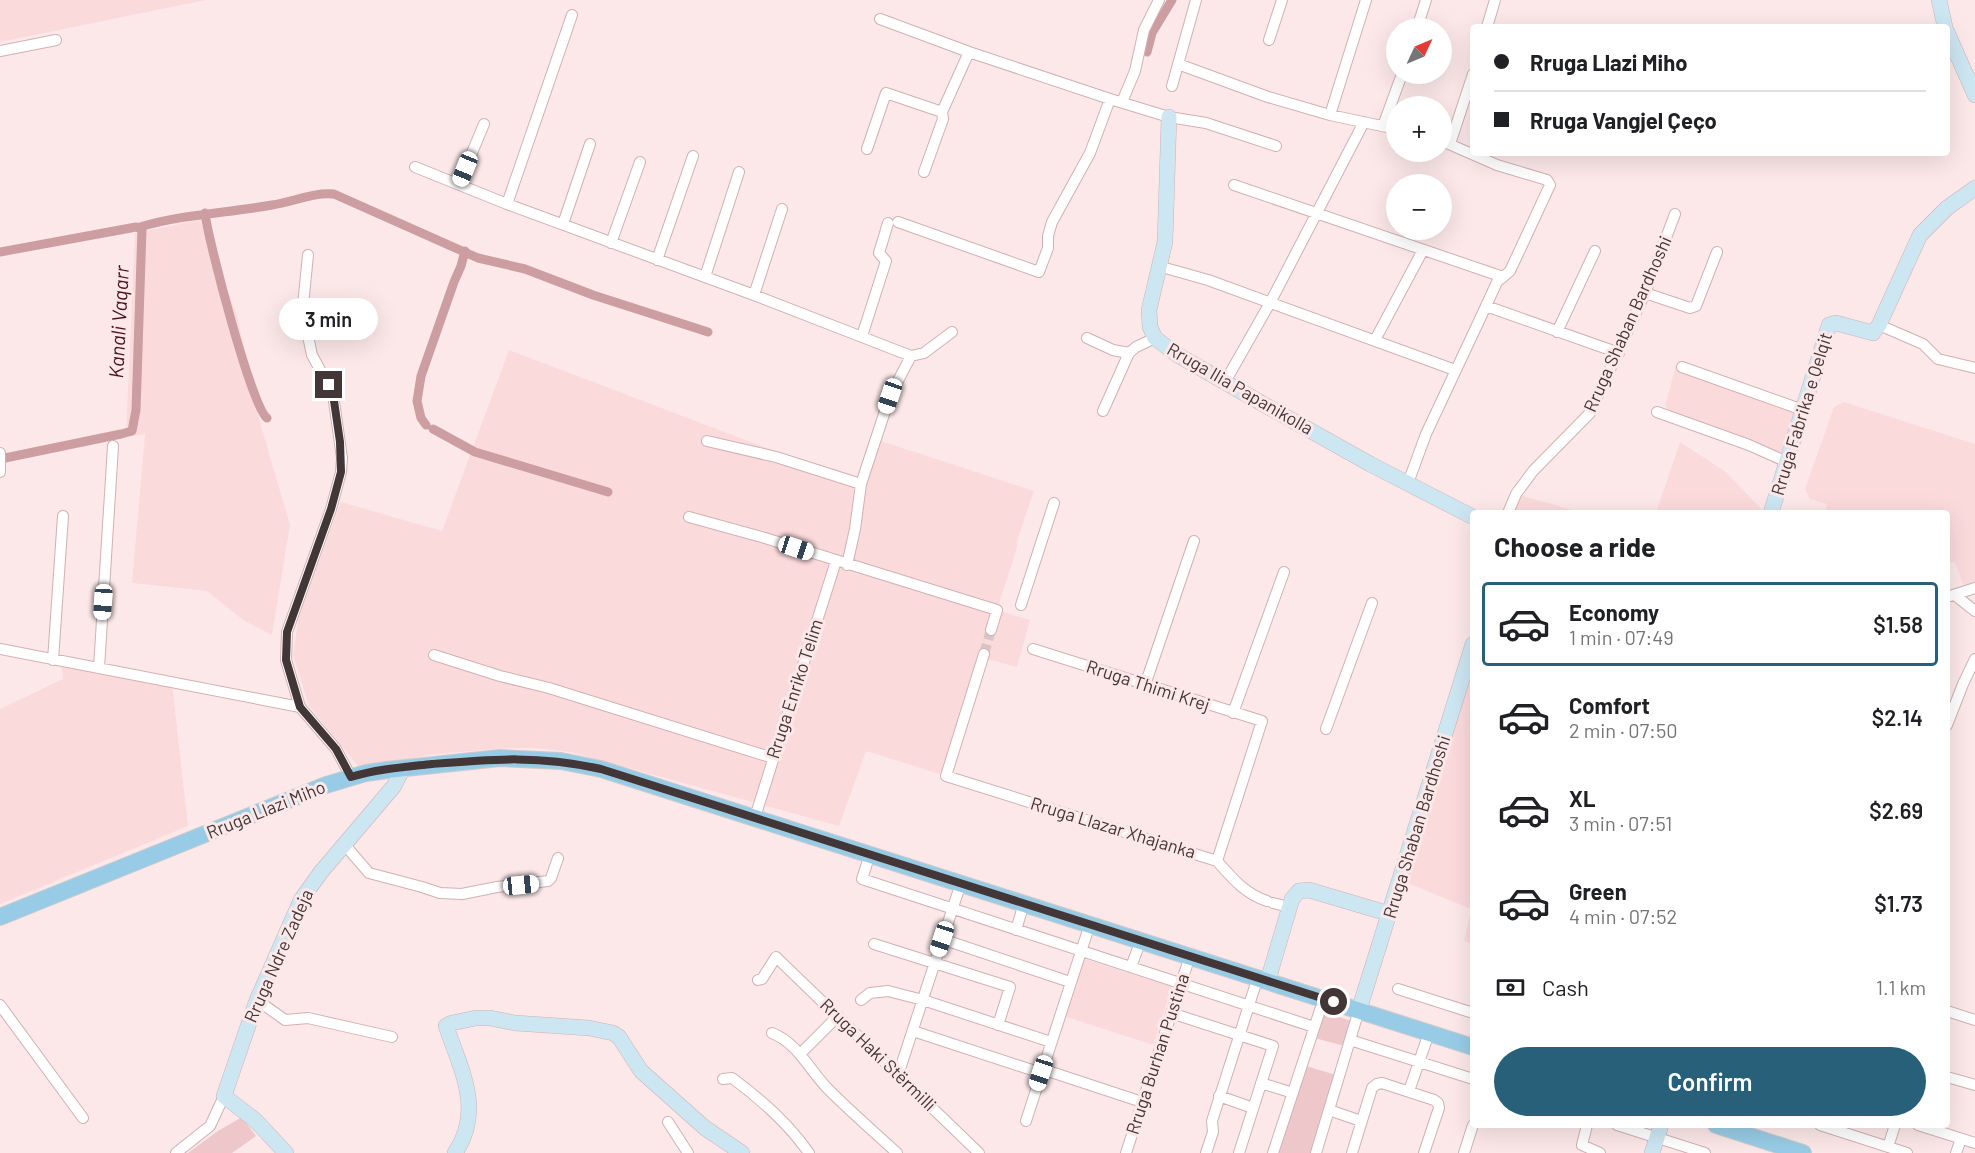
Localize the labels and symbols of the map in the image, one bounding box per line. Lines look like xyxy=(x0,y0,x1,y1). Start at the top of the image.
north arrow xyxy=(1386,18,1452,84)
car xyxy=(450,149,480,189)
street label: Rruga Shaban Bardhoshi xyxy=(1578,232,1676,415)
water label: Kanali Vaqarr xyxy=(103,264,133,379)
callout: 3 min xyxy=(280,298,378,340)
street label: Rruga Fabrika e Qelqit xyxy=(1766,329,1836,498)
street label: Rruga Ilia Papanikolla xyxy=(1164,337,1317,439)
route end xyxy=(315,371,342,398)
car xyxy=(876,376,904,416)
car xyxy=(776,534,816,562)
car xyxy=(93,583,113,621)
street label: Rruga Enriko Telim xyxy=(761,616,827,761)
street label: Rruga Thimi Krej xyxy=(1084,655,1213,715)
street label: Rruga Shaban Bardhoshi xyxy=(1378,732,1454,921)
street label: Rruga Llazi Miho xyxy=(203,775,328,843)
street label: Rruga Llazar Xhajanka xyxy=(1028,791,1198,863)
car xyxy=(502,874,540,896)
street label: Rruga Ndre Zadeja xyxy=(239,886,317,1026)
car xyxy=(928,919,956,959)
street label: Rruga Burhan Pustina xyxy=(1121,970,1193,1137)
route start xyxy=(1320,988,1347,1015)
street label: Rruga Haki Stërmilli xyxy=(816,993,941,1115)
car xyxy=(1027,1053,1055,1093)

